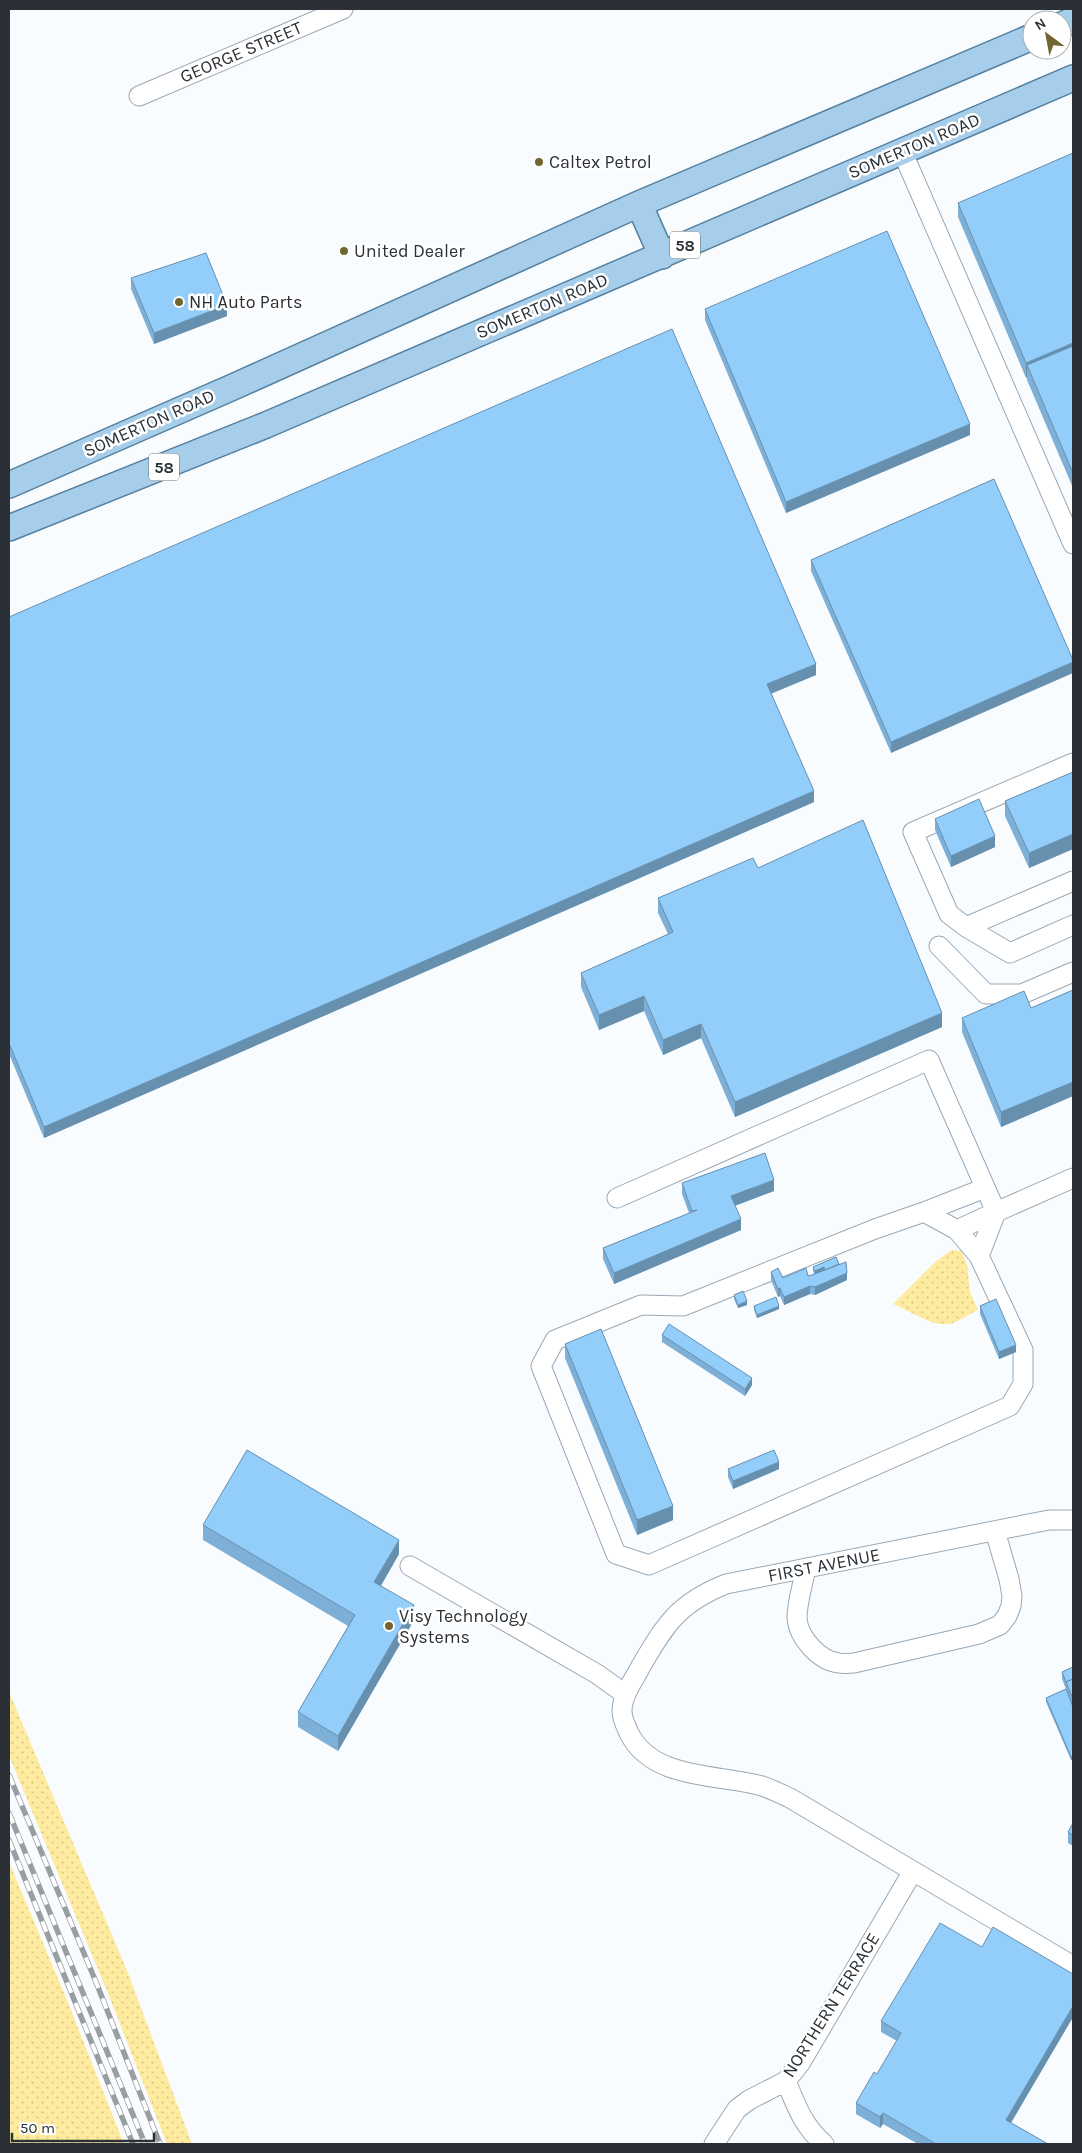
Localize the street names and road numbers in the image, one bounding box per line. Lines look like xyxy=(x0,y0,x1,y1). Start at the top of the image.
street label: GEORGE STREET xyxy=(177,16,305,88)
street label: SOMERTON ROAD xyxy=(845,108,983,184)
road number: 58 xyxy=(670,232,700,258)
street label: SOMERTON ROAD xyxy=(473,268,611,344)
street label: SOMERTON ROAD xyxy=(80,384,218,462)
road number: 58 xyxy=(149,454,179,481)
street label: FIRST AVENUE xyxy=(766,1543,882,1587)
street label: NORTHERN TERRACE xyxy=(778,1929,884,2081)

